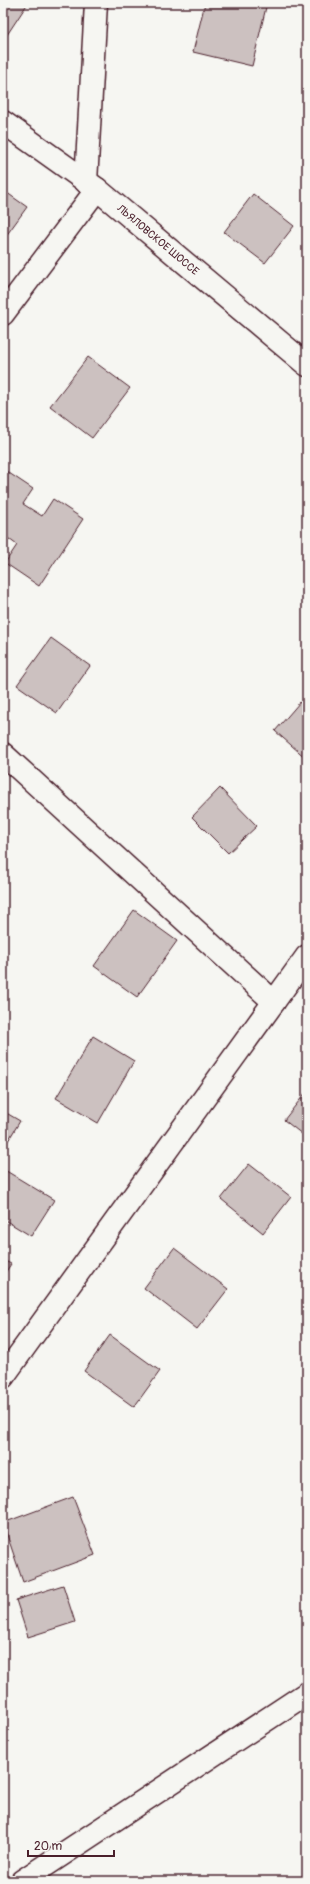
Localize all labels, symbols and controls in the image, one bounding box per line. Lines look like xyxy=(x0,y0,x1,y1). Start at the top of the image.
street label: ЛЬЯЛОВСКОЕ ШОССЕ xyxy=(114,201,202,278)
scale bar xyxy=(28,1832,114,1858)
text: 20 m xyxy=(34,1839,63,1854)

